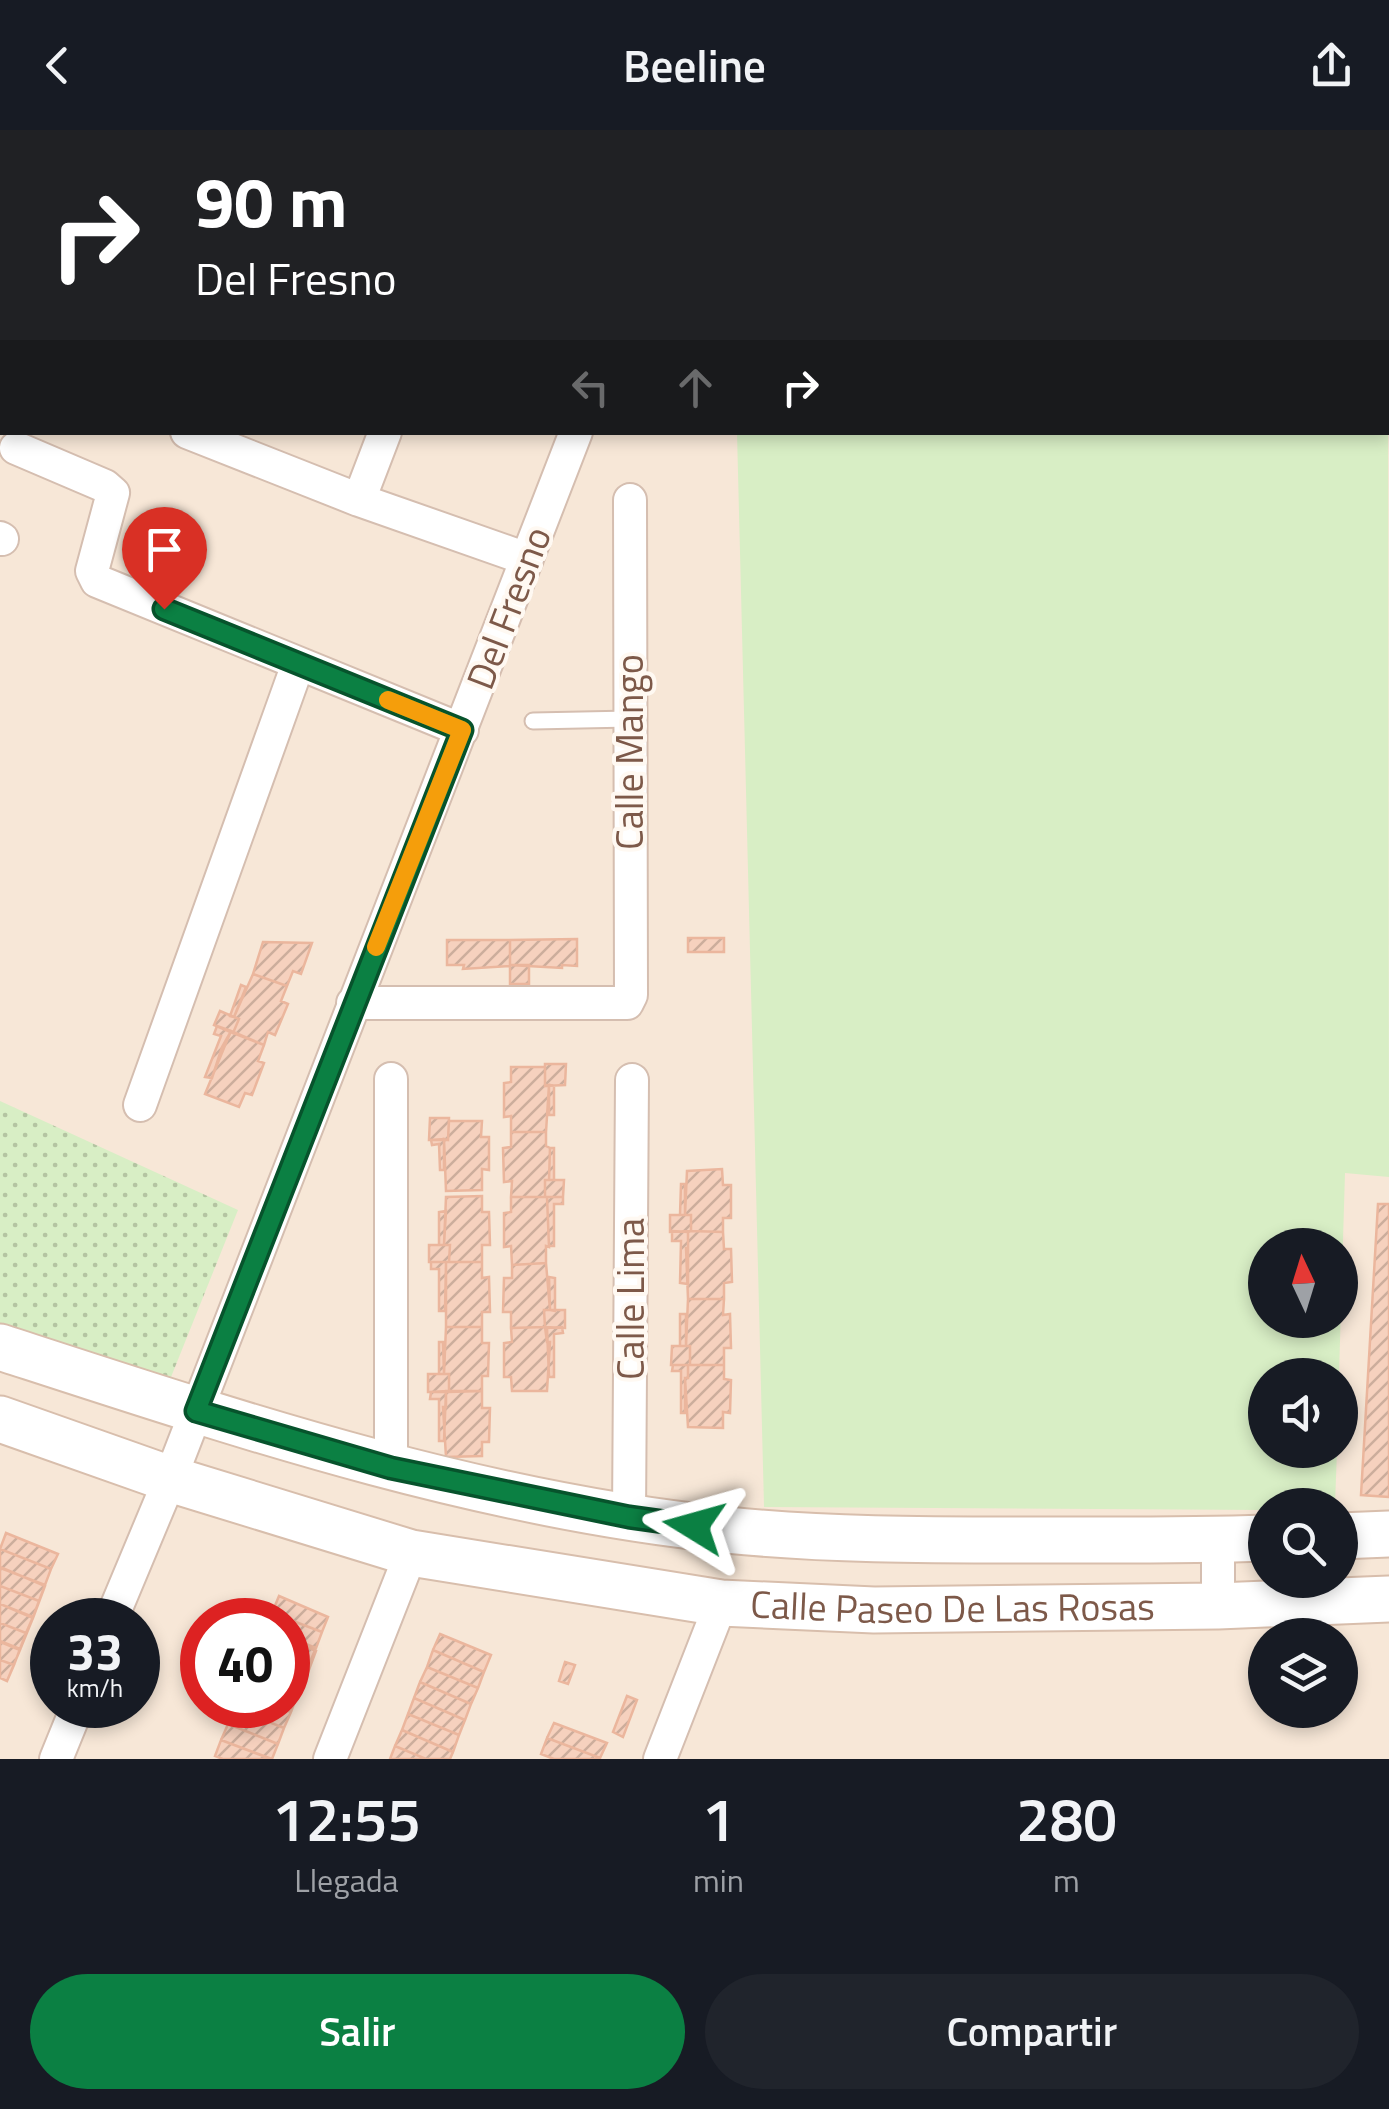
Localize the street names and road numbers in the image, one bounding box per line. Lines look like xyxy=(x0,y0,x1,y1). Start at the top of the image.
street label: Del Fresno xyxy=(451,518,566,697)
street label: Calle Mango xyxy=(600,654,658,850)
street label: Calle Lima xyxy=(601,1218,659,1380)
street label: Calle Paseo De Las Rosas xyxy=(749,1574,1155,1638)

